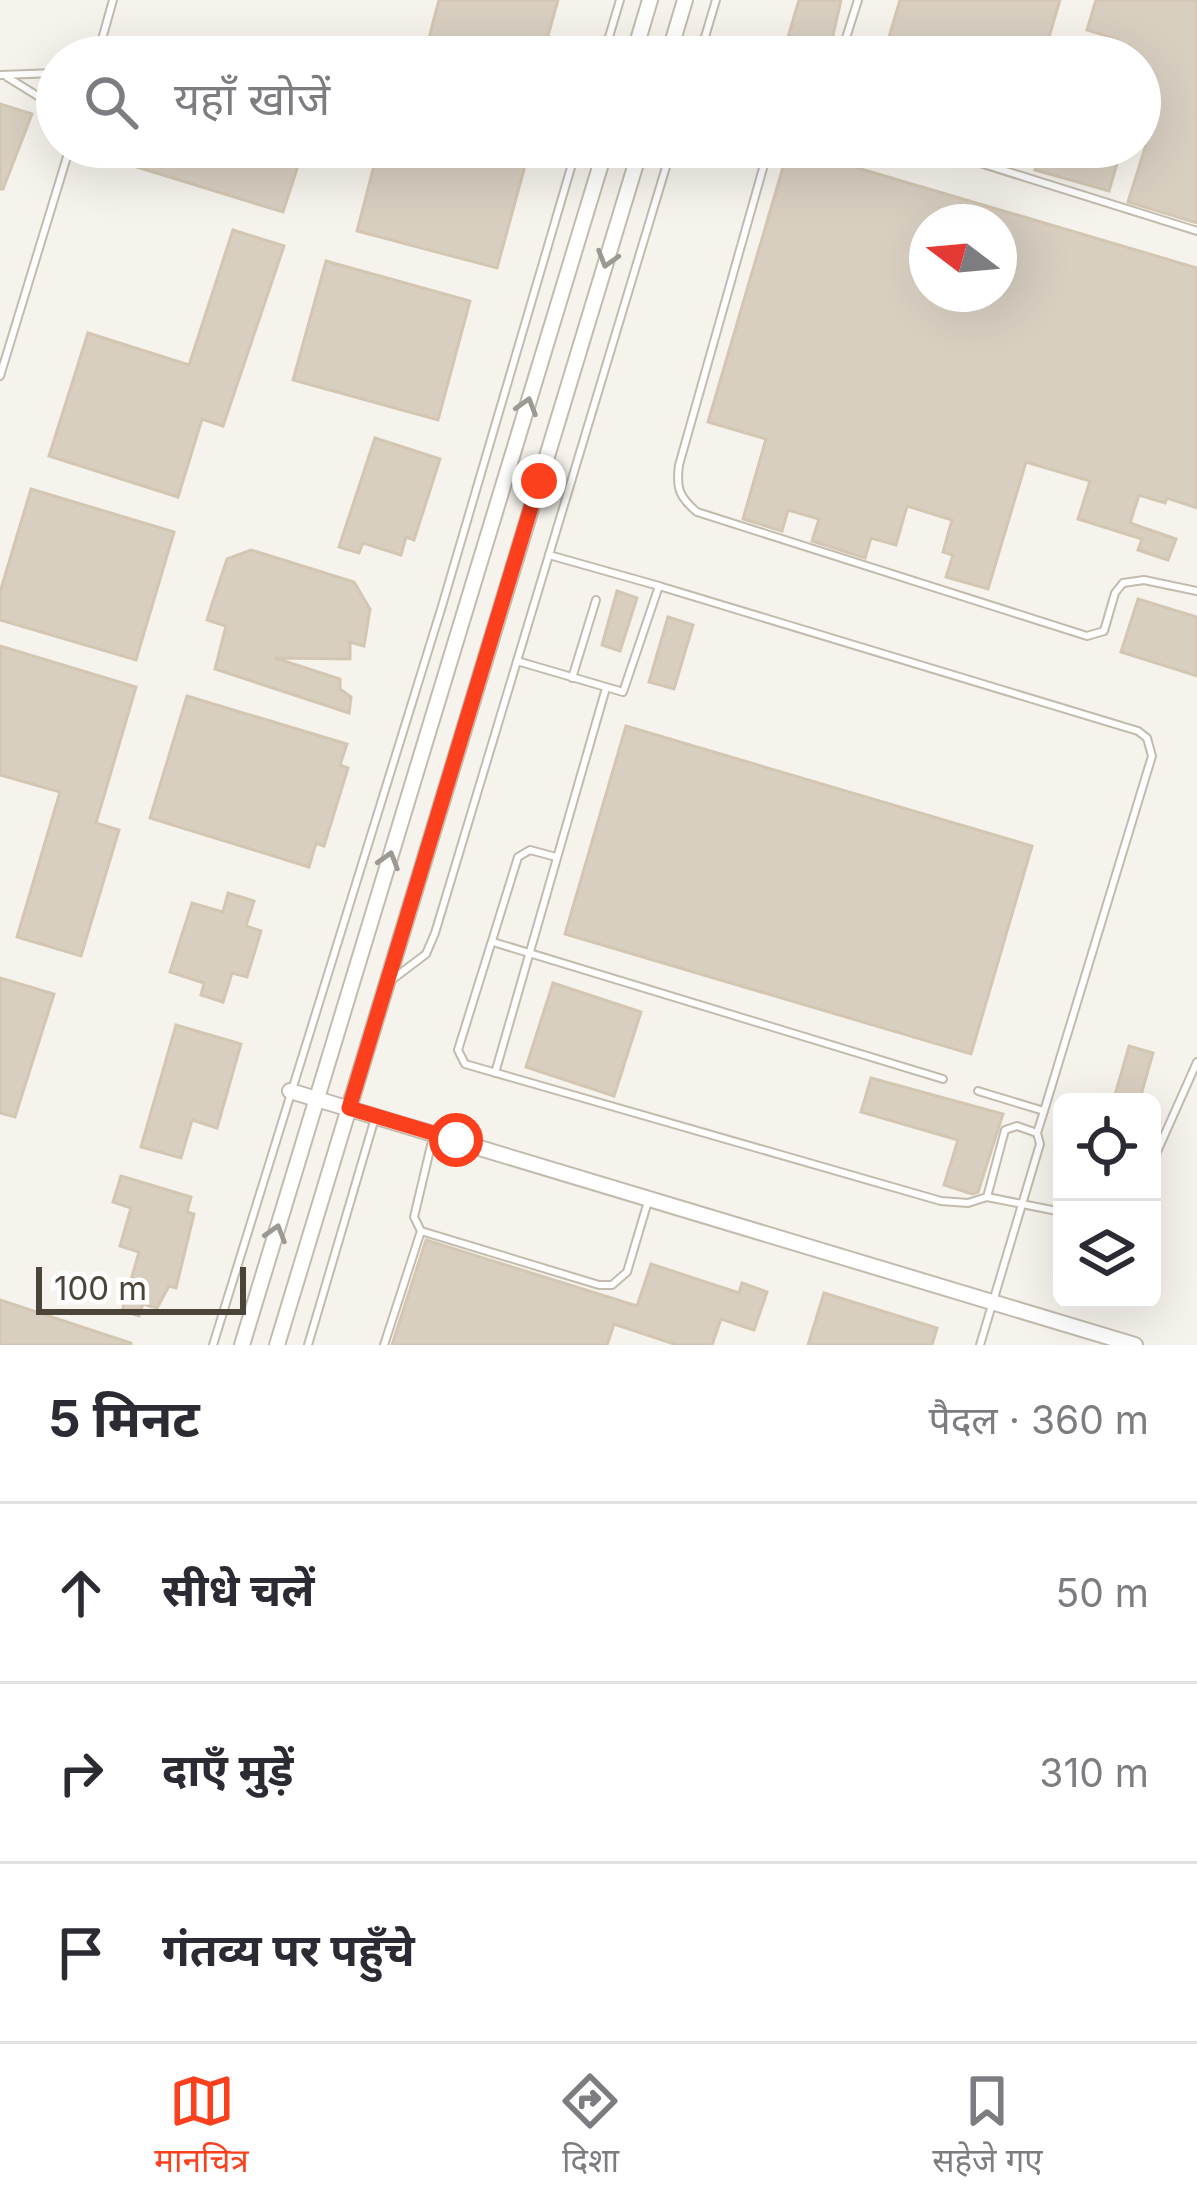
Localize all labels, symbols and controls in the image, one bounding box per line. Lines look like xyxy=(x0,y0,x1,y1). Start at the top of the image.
search box xyxy=(36,36,1161,168)
icon: search xyxy=(78,69,144,135)
text: यहाँ खोजें xyxy=(174,71,330,126)
north arrow xyxy=(909,204,1017,312)
one-way arrow xyxy=(596,248,621,269)
one-way arrow xyxy=(513,396,538,417)
route end xyxy=(512,454,566,508)
one-way arrow xyxy=(375,850,400,871)
map controls xyxy=(1053,1093,1161,1309)
button: locate xyxy=(1053,1093,1161,1201)
route start xyxy=(429,1113,483,1167)
button: layers xyxy=(1053,1201,1161,1309)
one-way arrow xyxy=(262,1223,287,1244)
scale bar xyxy=(36,1261,246,1314)
text: 100 m xyxy=(54,1268,147,1308)
text: 5 मिनट xyxy=(48,1388,200,1449)
text: पैदल · 360 m xyxy=(929,1396,1149,1443)
icon: ahead xyxy=(48,1560,114,1626)
text: सीधे चलें xyxy=(162,1562,315,1617)
text: 50 m xyxy=(1056,1569,1149,1616)
icon: right xyxy=(48,1740,114,1806)
text: दाएँ मुड़ें xyxy=(162,1742,293,1797)
text: 310 m xyxy=(1039,1749,1149,1796)
icon: arrive xyxy=(48,1920,114,1986)
text: गंतव्य पर पहुँचे xyxy=(162,1922,415,1977)
tab: मानचित्र xyxy=(154,2068,249,2185)
tab: दिशा xyxy=(557,2068,623,2185)
tab: सहेजे गए xyxy=(932,2068,1043,2185)

